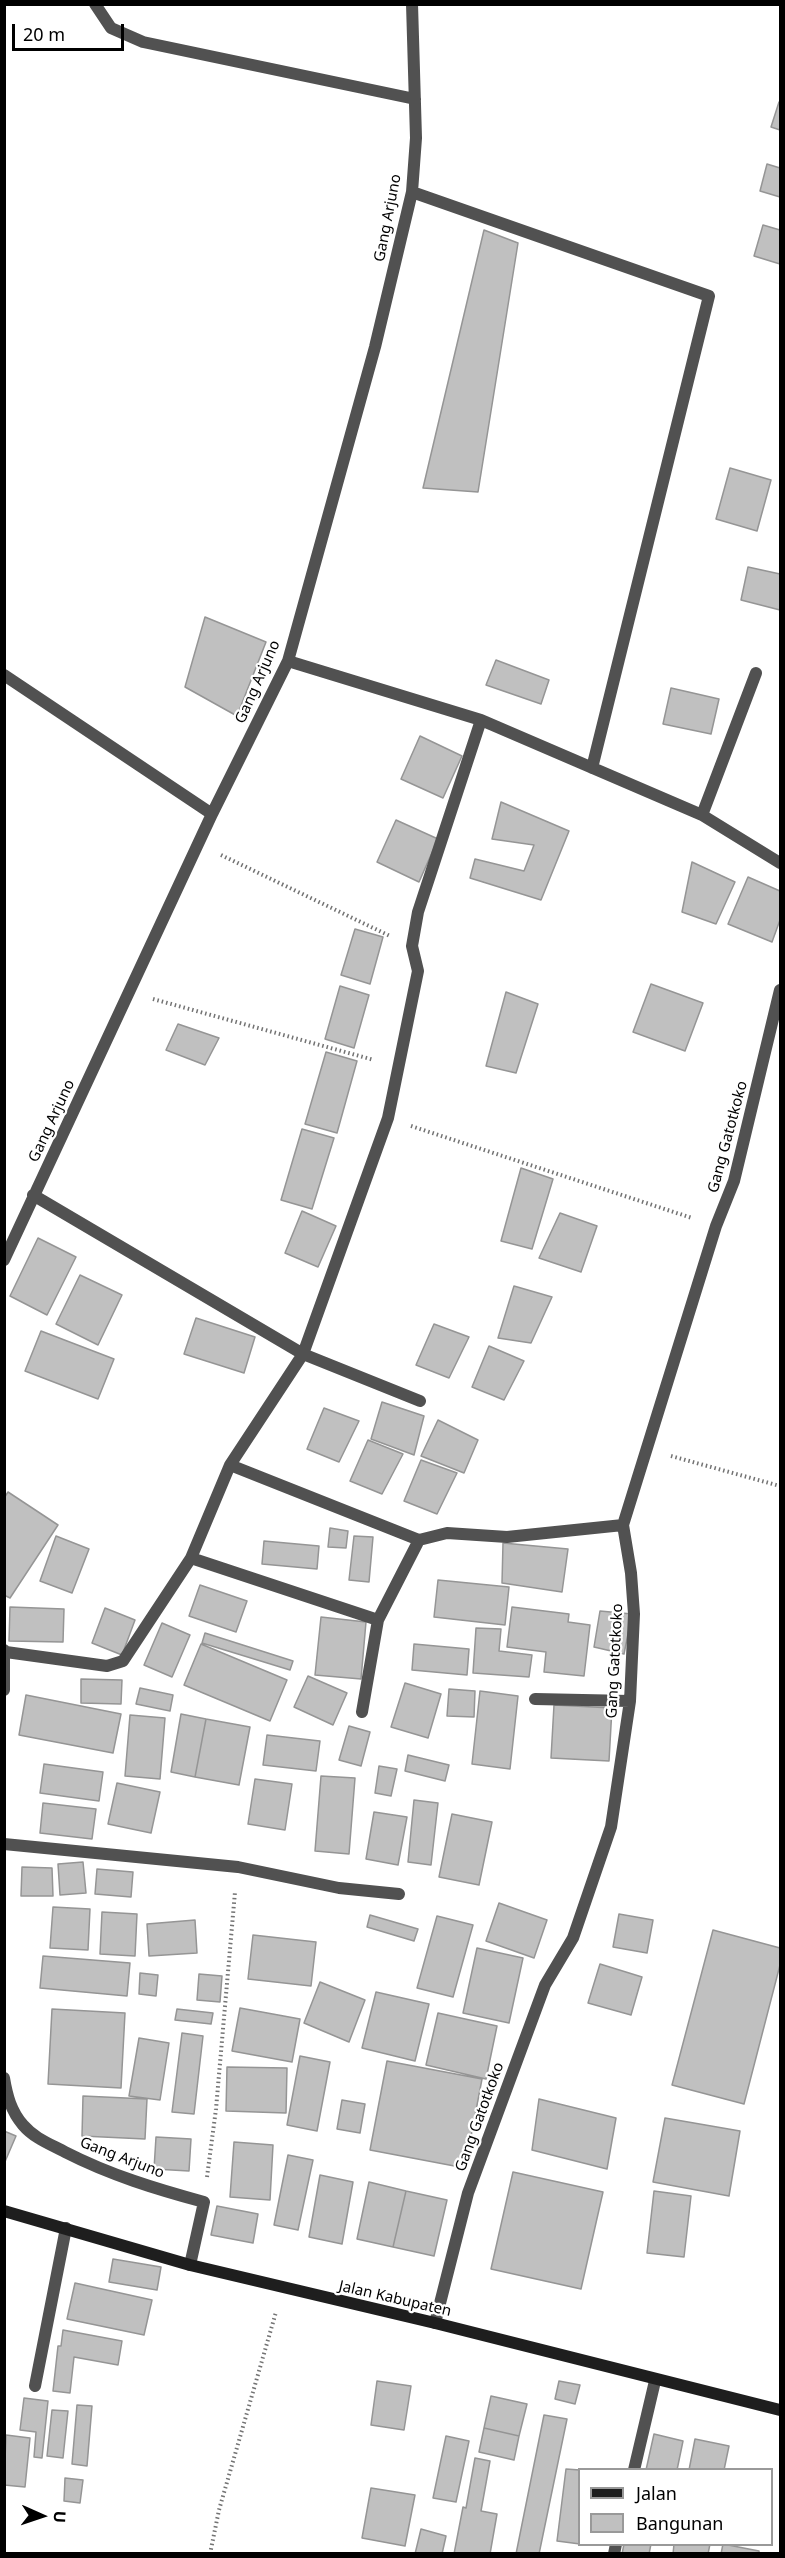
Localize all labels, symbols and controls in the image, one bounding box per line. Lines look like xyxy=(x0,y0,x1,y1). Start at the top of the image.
scale bar xyxy=(15,12,128,50)
text: 20 m xyxy=(23,22,65,46)
street label: Gang Arjuno xyxy=(371,173,405,263)
street label: Gang Arjuno xyxy=(232,638,284,726)
street label: Gang Arjuno xyxy=(25,1077,79,1165)
street label: Gang Gatotkoko xyxy=(704,1079,752,1195)
street label: Gang Gatotkoko xyxy=(603,1603,627,1719)
street label: Gang Gatotkoko xyxy=(452,2060,508,2174)
street label: Gang Arjuno xyxy=(77,2134,167,2182)
street label: Jalan Kabupaten xyxy=(337,2277,453,2321)
legend xyxy=(578,2468,773,2546)
text: Jalan xyxy=(636,2481,677,2505)
north arrow xyxy=(12,2486,72,2546)
text: U xyxy=(49,2510,71,2524)
text: Bangunan xyxy=(636,2511,723,2535)

